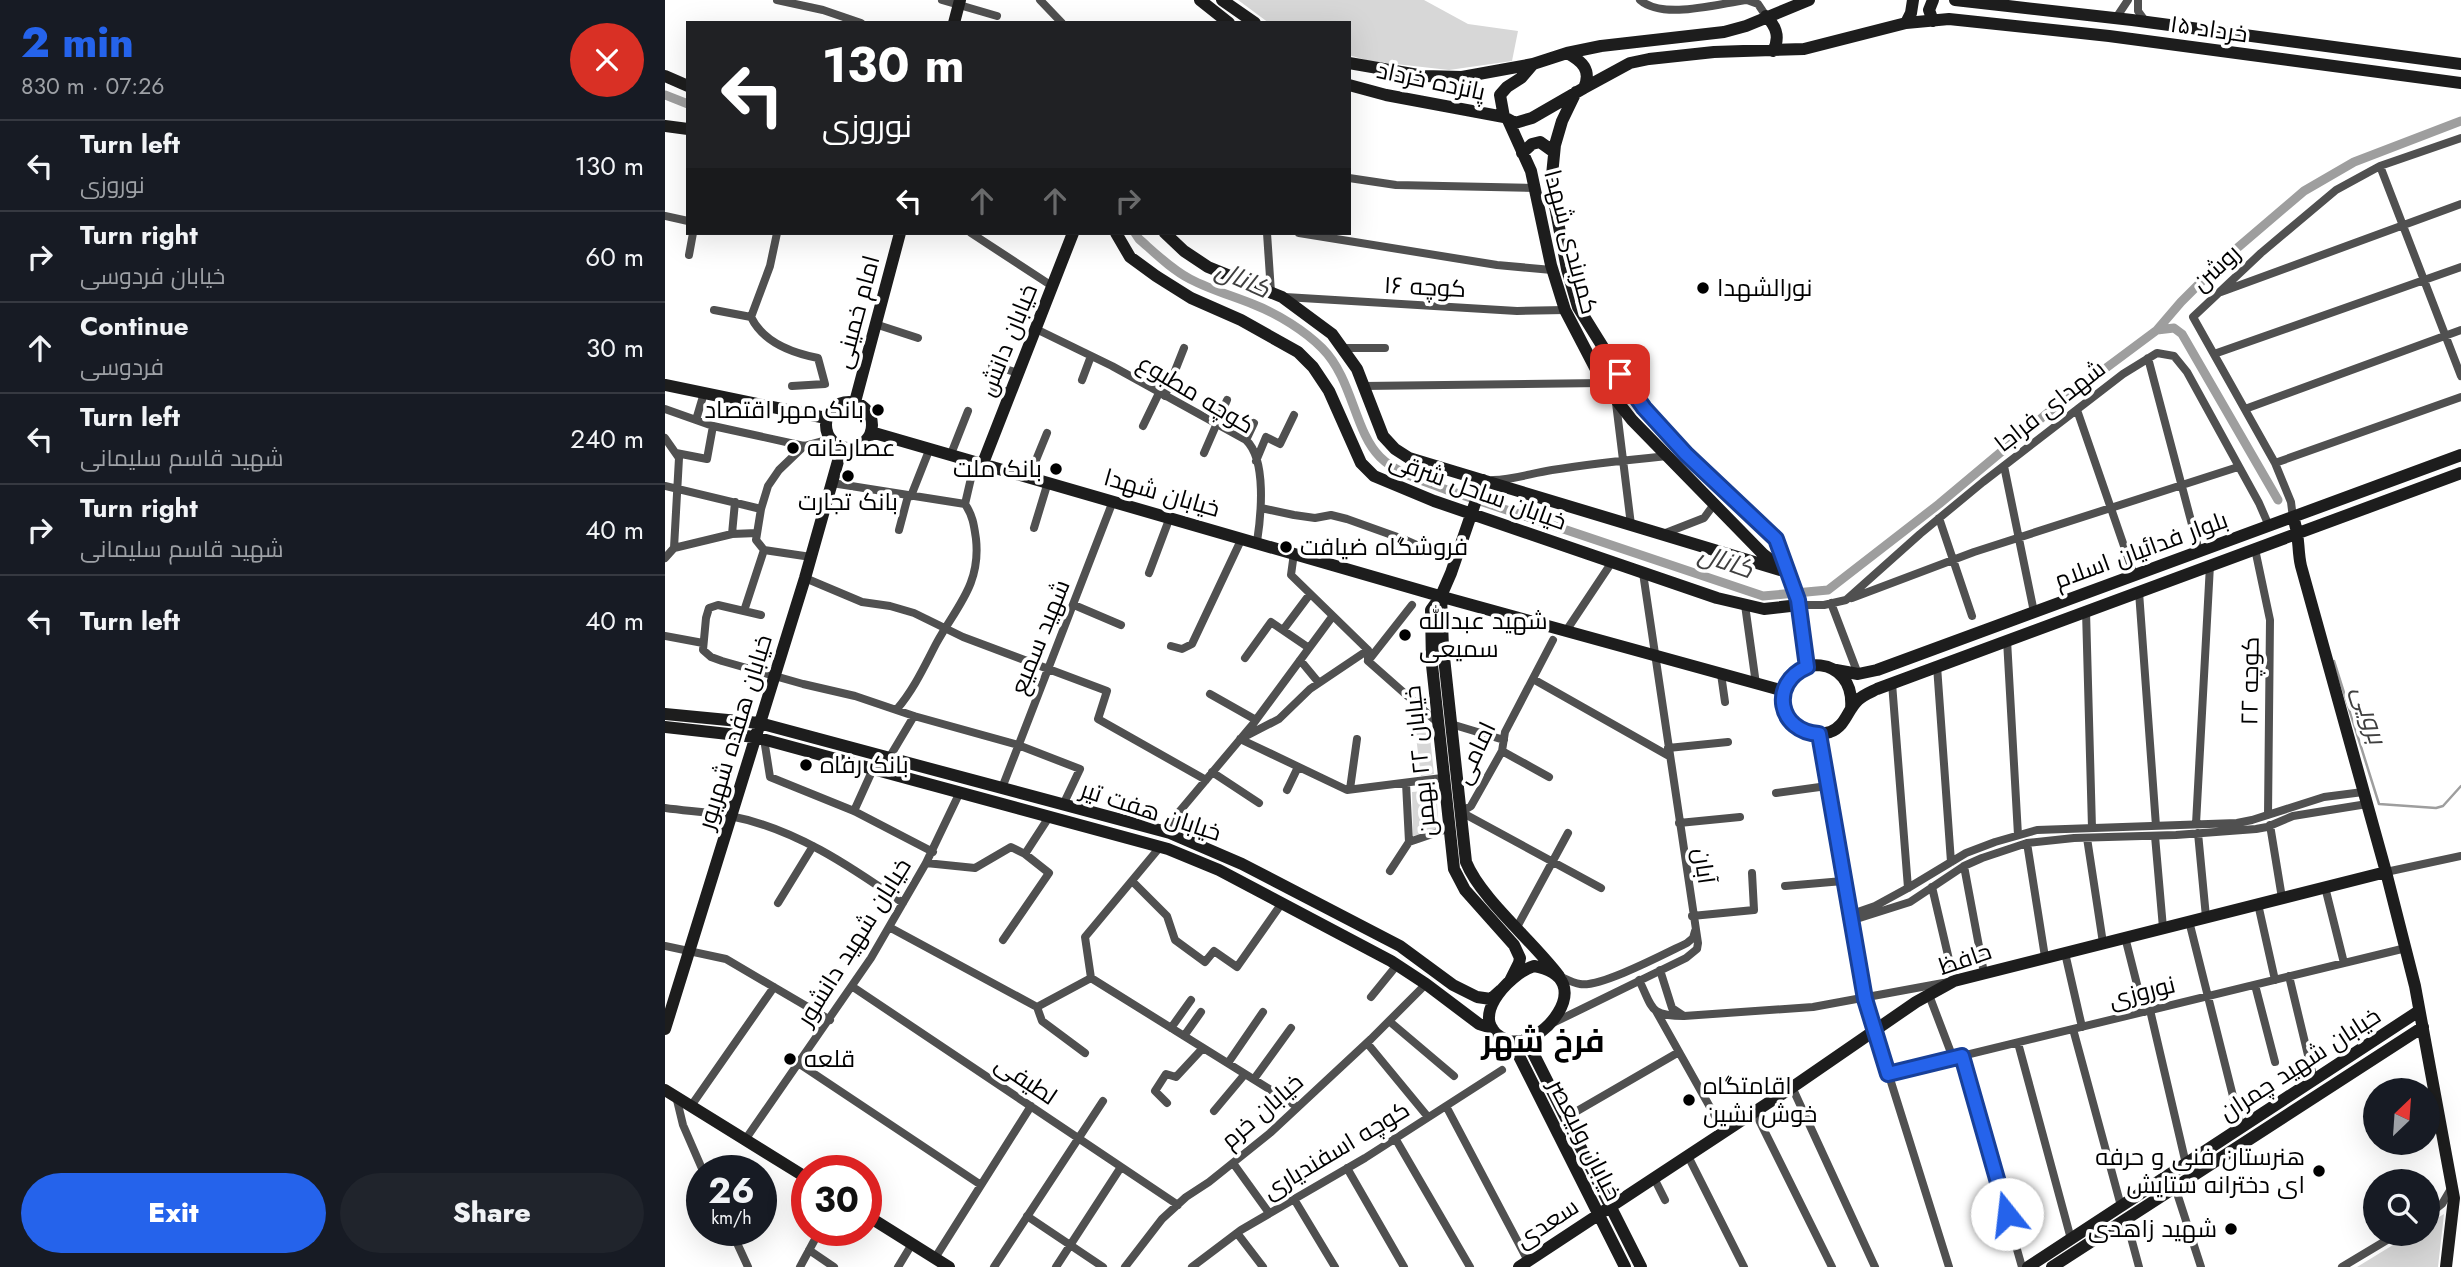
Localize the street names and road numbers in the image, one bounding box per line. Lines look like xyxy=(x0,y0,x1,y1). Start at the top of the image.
street label: ۱۵ خرداد xyxy=(2168,6,2250,51)
street label: پانزده خرداد xyxy=(1374,52,1489,109)
street label: کمربندی شهدا xyxy=(1535,166,1608,318)
street label: روشن xyxy=(2183,236,2248,299)
street label: امام خمینی xyxy=(825,251,888,372)
street label: کوچه ۱۶ xyxy=(1383,267,1467,306)
street label: خیابان دانش xyxy=(969,278,1046,401)
street label: کوچه مطبوع xyxy=(1131,345,1261,442)
street label: شهدای فراجا xyxy=(1987,351,2113,460)
street label: خیابان ساحل شرقی xyxy=(1385,442,1572,539)
street label: خیابان شهدا xyxy=(1100,459,1224,526)
street label: بلوار فدائیان اسلام xyxy=(2049,502,2233,597)
street label: شهید سمیع xyxy=(1001,574,1078,699)
street label: خیابان هفده شهریور xyxy=(688,630,781,836)
street label: کوچه ۲۲ xyxy=(2231,636,2268,726)
street label: خیابان ۲۲ بهمن xyxy=(1394,684,1445,838)
street label: امامی xyxy=(1445,716,1504,790)
street label: خیابان هفت تیر xyxy=(1074,771,1226,850)
street label: آبان xyxy=(1685,846,1724,887)
street label: خیابان شهید دانشور xyxy=(787,851,919,1034)
street label: حافظ xyxy=(1934,933,1996,984)
street label: نوروزی xyxy=(2105,966,2179,1017)
street label: خیابان شهید چمران xyxy=(2212,998,2387,1129)
street label: لطیفی xyxy=(988,1046,1064,1113)
street label: خیابان خرم xyxy=(1213,1065,1311,1157)
street label: خیابان ولیعصر xyxy=(1539,1071,1631,1207)
street label: کوچه اسفندیاری xyxy=(1256,1092,1416,1207)
street label: سعدی xyxy=(1508,1189,1585,1256)

